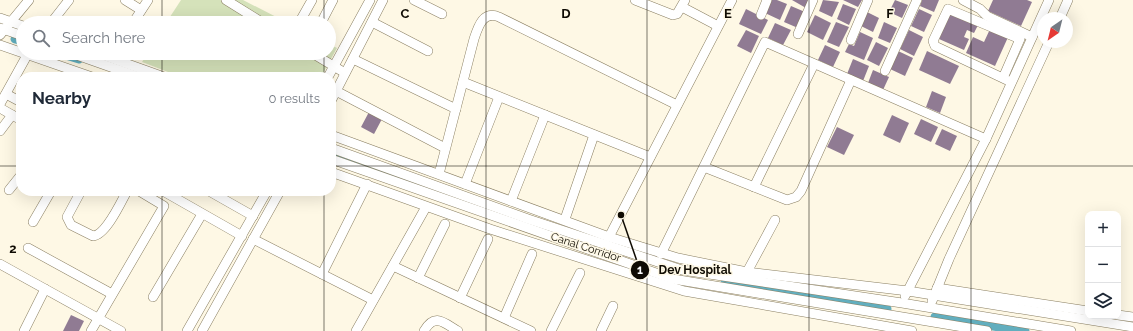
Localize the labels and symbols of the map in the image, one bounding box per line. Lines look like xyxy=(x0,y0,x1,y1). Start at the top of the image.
text: C xyxy=(401,6,410,21)
text: D xyxy=(561,6,571,21)
text: E xyxy=(724,6,732,21)
text: F xyxy=(886,6,894,21)
north arrow xyxy=(1037,12,1073,48)
street label: Canal Corridor xyxy=(549,230,623,265)
text: 2 xyxy=(9,241,17,256)
callout: Dev Hospital xyxy=(630,258,739,282)
text: 1 xyxy=(637,263,643,277)
text: Dev Hospital xyxy=(659,263,732,277)

